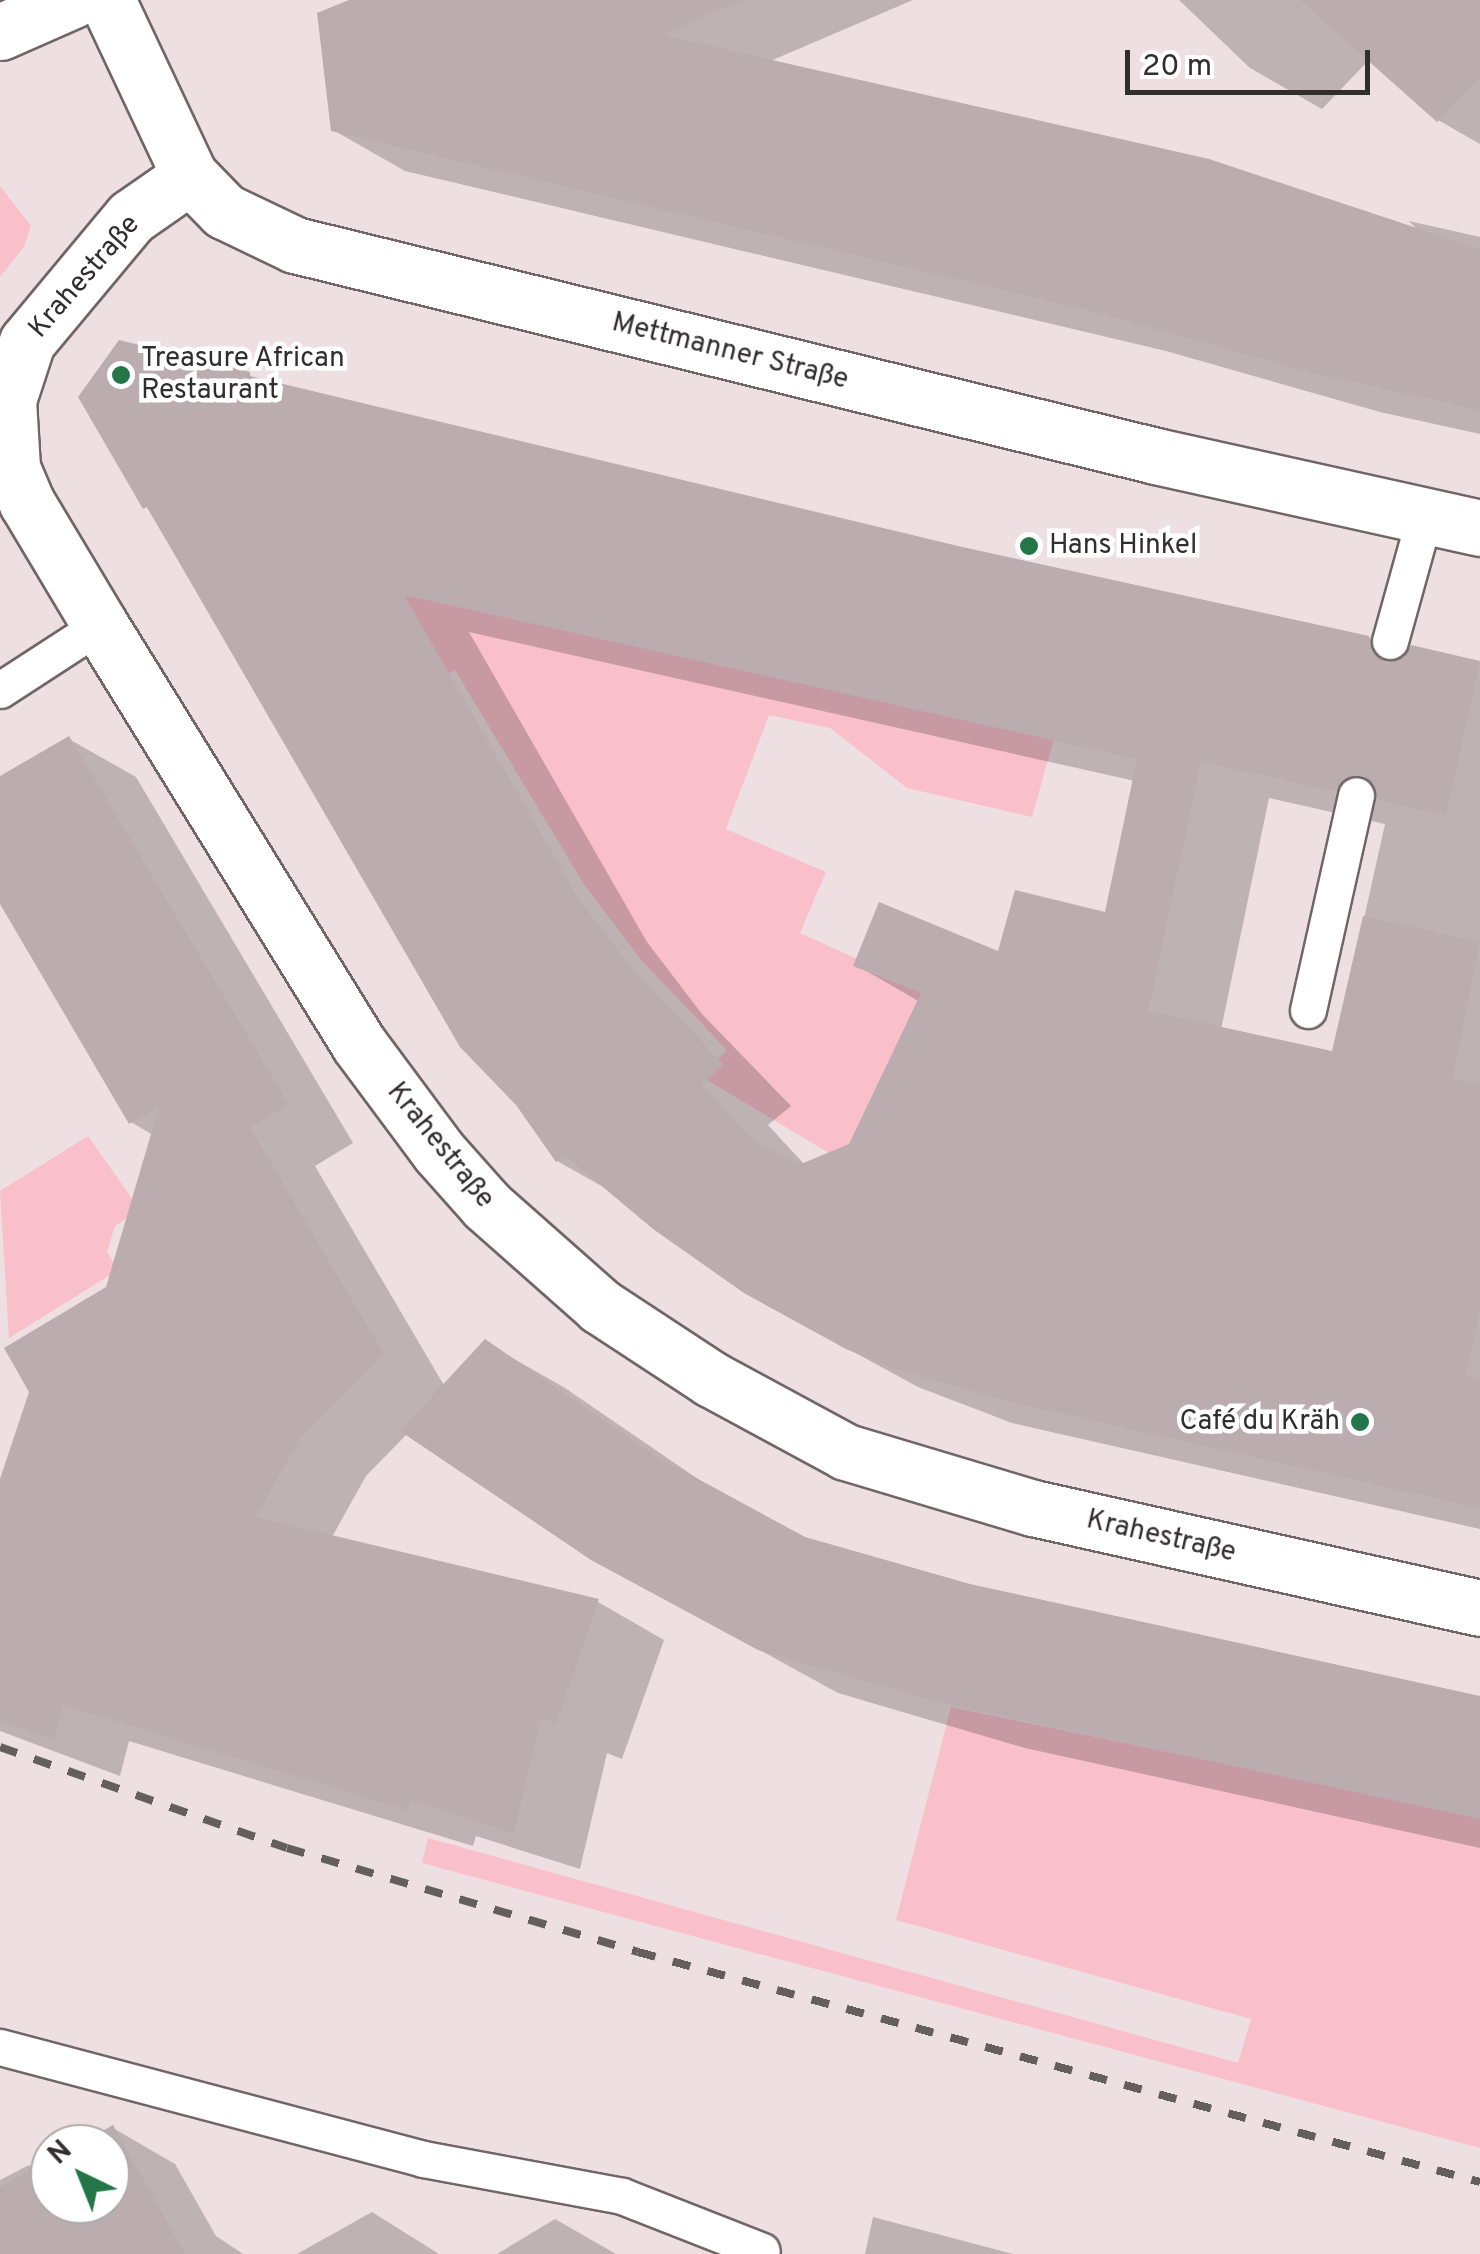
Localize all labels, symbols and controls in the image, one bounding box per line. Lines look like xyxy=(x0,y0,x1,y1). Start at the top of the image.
scale bar xyxy=(1130,30,1375,92)
text: 20 m xyxy=(1142,49,1212,86)
street label: Krahestraße xyxy=(22,208,148,346)
street label: Mettmanner Straße xyxy=(608,306,852,398)
place label: Treasure African Restaurant xyxy=(141,342,346,408)
marker: Treasure African Restaurant xyxy=(110,364,132,386)
place label: Hans Hinkel xyxy=(1049,529,1197,563)
marker: Hans Hinkel xyxy=(1018,535,1040,557)
street label: Krahestraße xyxy=(379,1076,501,1216)
place label: Café du Kräh xyxy=(1180,1405,1340,1439)
marker: Café du Kräh xyxy=(1349,1411,1371,1433)
street label: Krahestraße xyxy=(1083,1503,1239,1571)
north arrow xyxy=(30,2124,130,2224)
text: N xyxy=(41,2134,81,2174)

